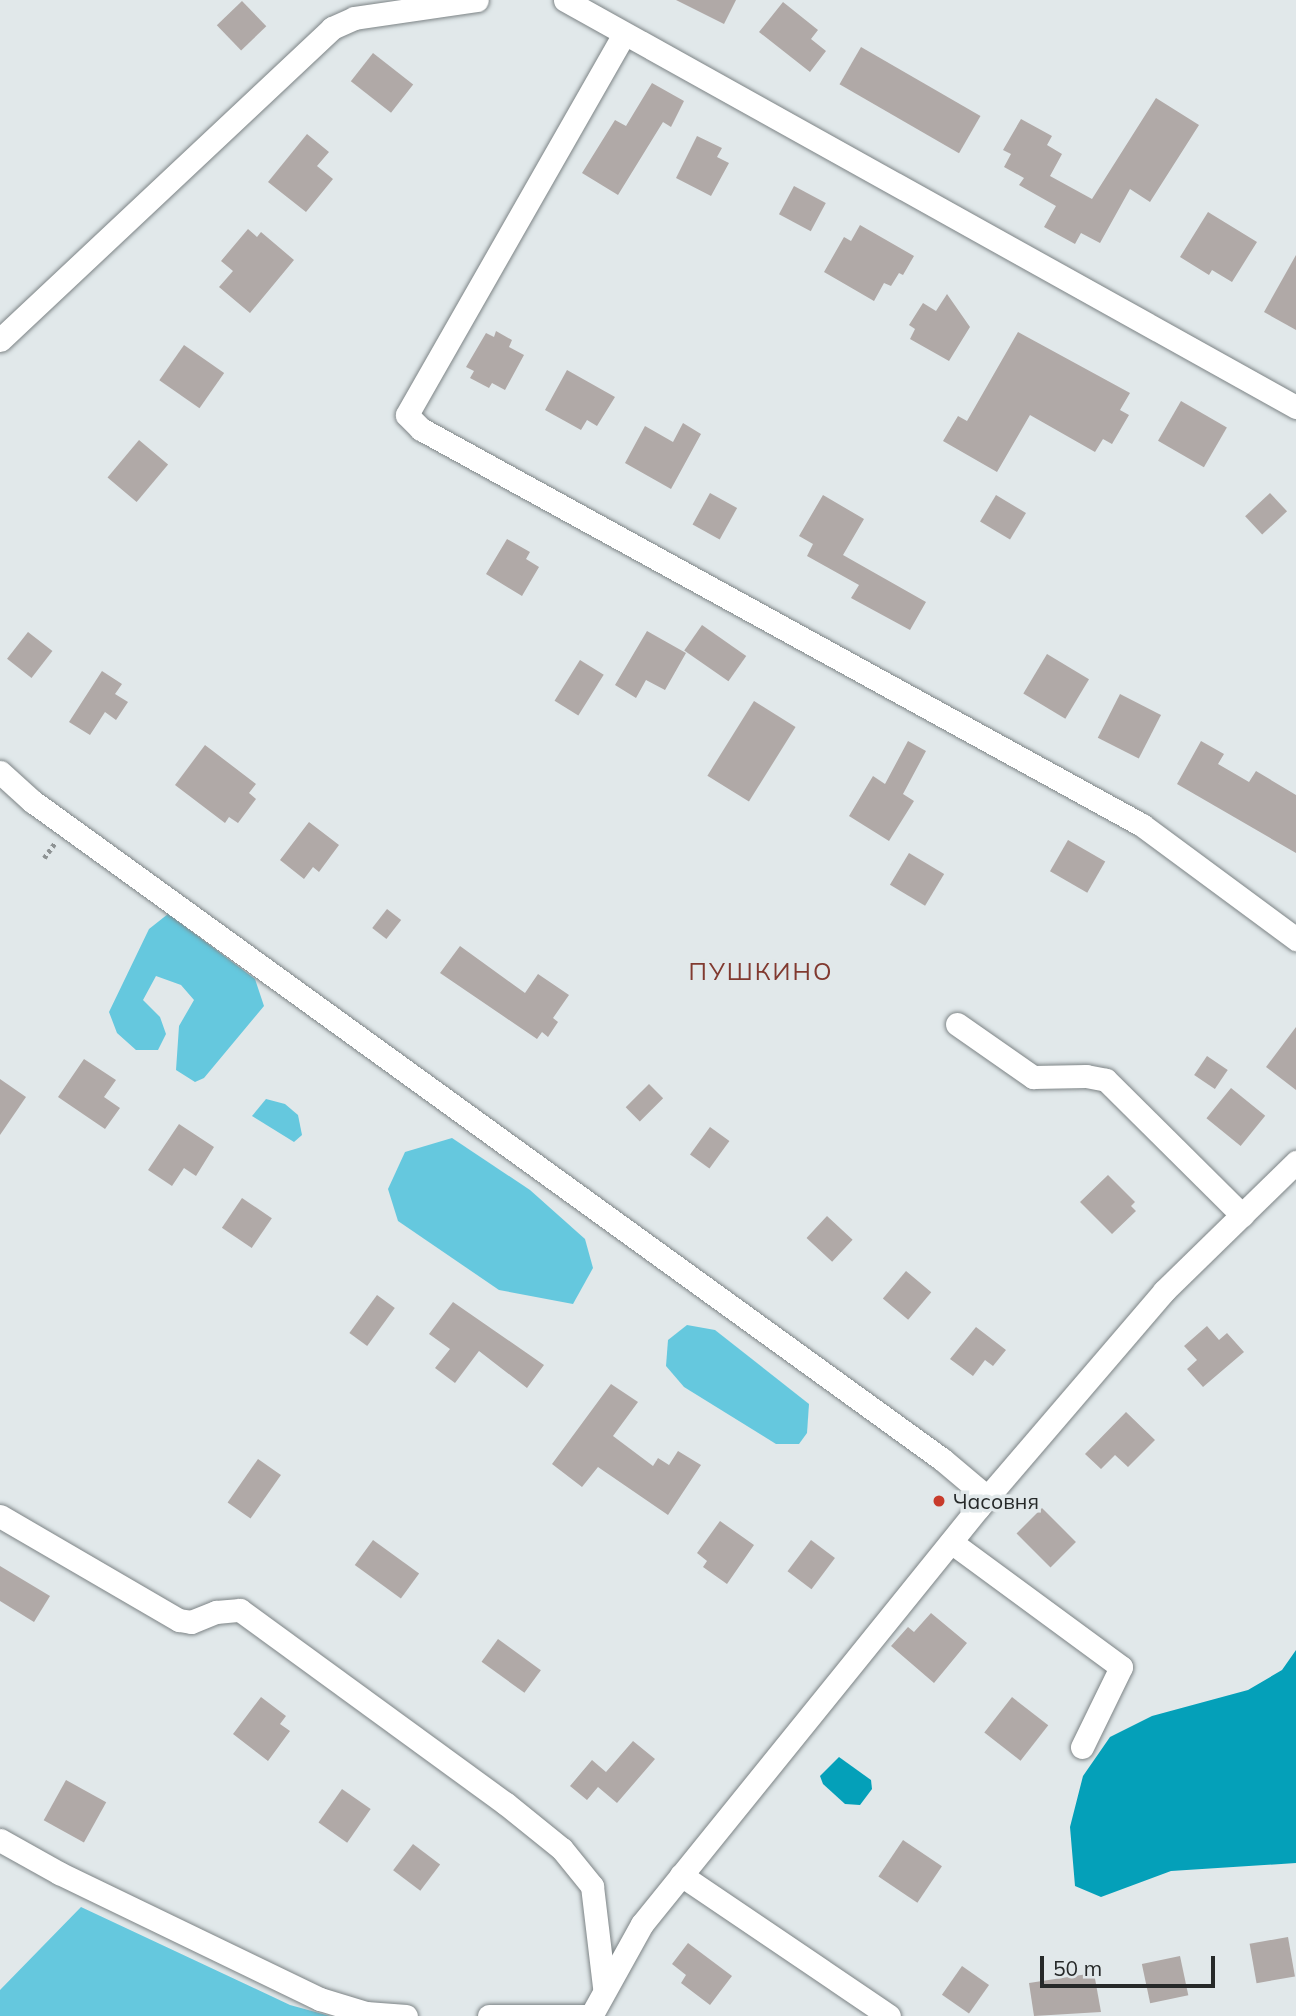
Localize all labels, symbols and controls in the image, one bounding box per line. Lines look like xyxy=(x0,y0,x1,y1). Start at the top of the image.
district label: ПУШКИНО xyxy=(689,958,833,986)
place label: Часовня xyxy=(953,1488,1039,1514)
marker: Часовня xyxy=(931,1493,947,1509)
scale bar xyxy=(1044,1942,1219,1986)
text: 50 m xyxy=(1053,1955,1102,1981)

